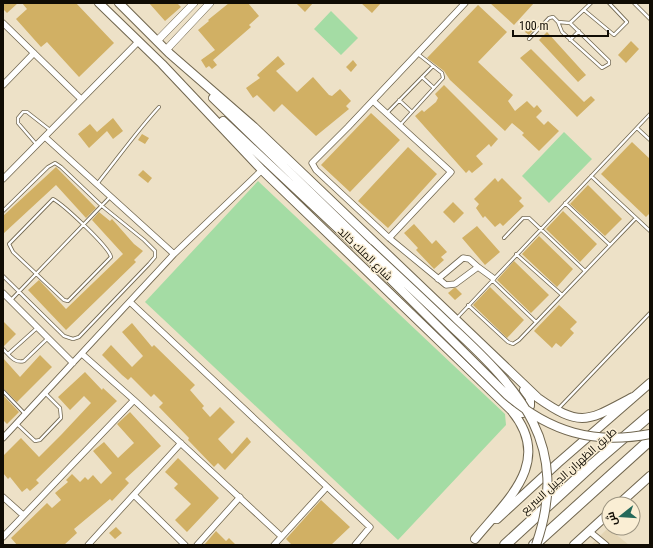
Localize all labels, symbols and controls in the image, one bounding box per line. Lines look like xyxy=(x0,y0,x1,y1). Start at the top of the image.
scale bar xyxy=(513,12,608,38)
text: 100 m xyxy=(519,19,549,33)
street label: شارع الملك خالد xyxy=(334,225,395,284)
street label: طريق الظهران الجبيل السريع xyxy=(519,425,620,518)
north arrow xyxy=(601,496,641,536)
text: ش xyxy=(604,510,620,527)

